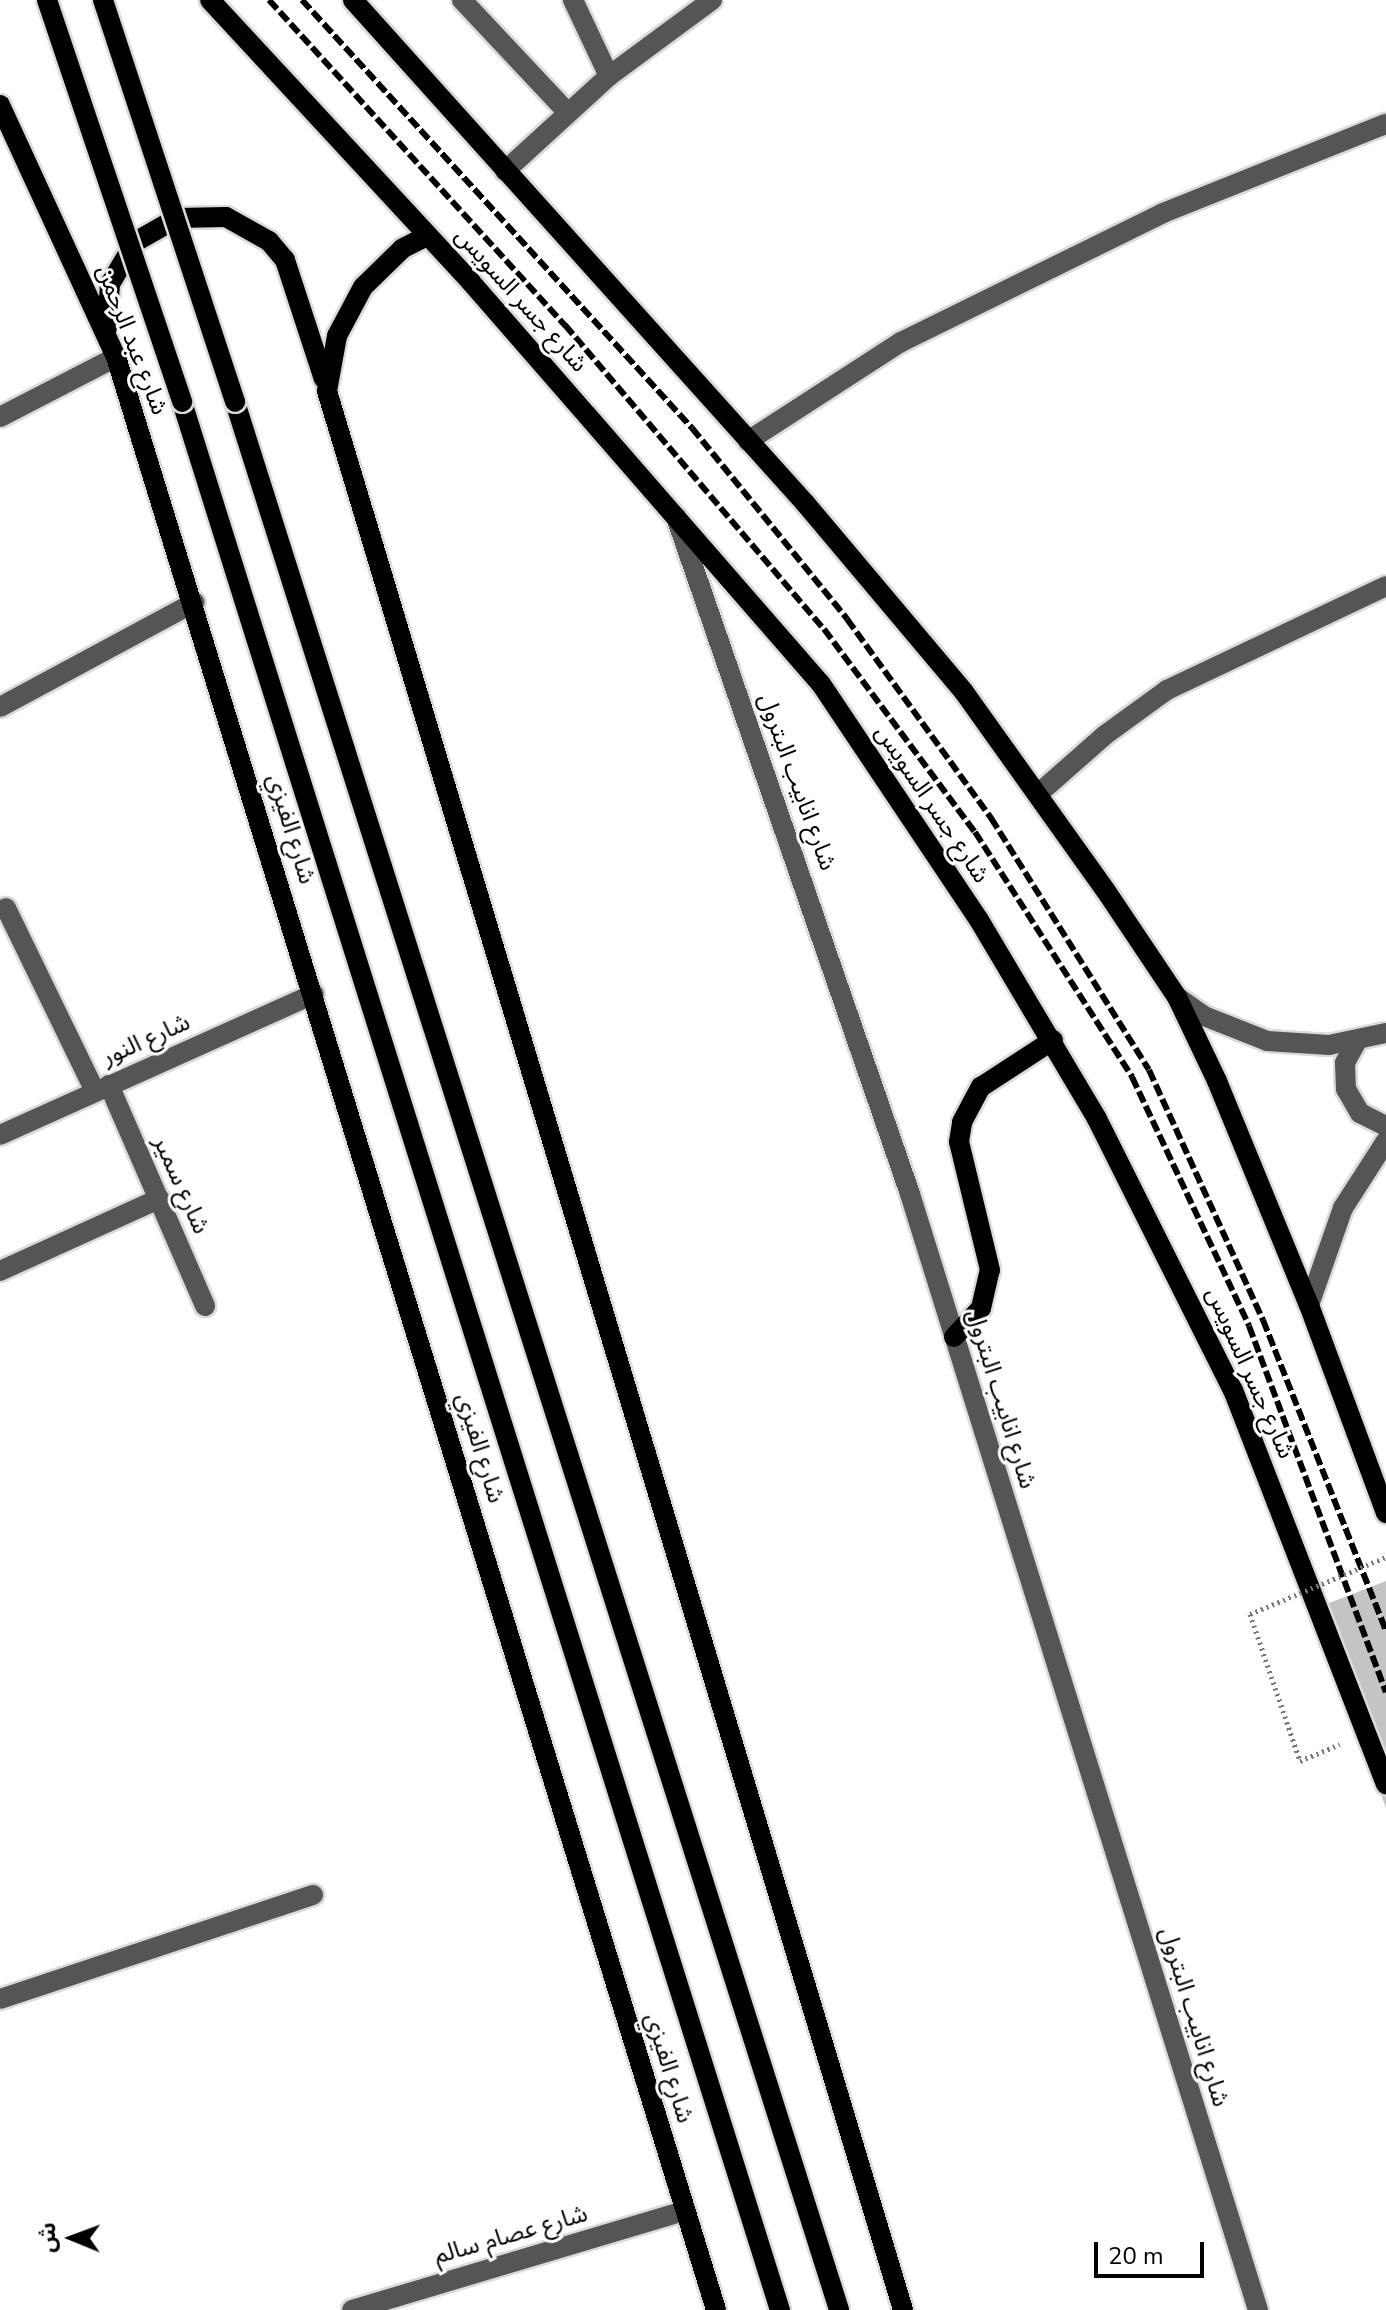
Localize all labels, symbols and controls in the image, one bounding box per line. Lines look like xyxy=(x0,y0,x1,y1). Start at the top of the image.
street label: شارع جسر السويس xyxy=(449,222,593,378)
street label: شارع عبد الرحمن xyxy=(90,261,174,419)
street label: شارع انابيب البترول xyxy=(752,690,842,874)
street label: شارع جسر السويس xyxy=(868,719,996,889)
street label: شارع الفيزي xyxy=(261,771,321,887)
street label: شارع النور xyxy=(98,1008,194,1072)
street label: شارع سمير xyxy=(147,1132,215,1238)
street label: شارع جسر السويس xyxy=(1199,1283,1301,1463)
street label: شارع انابيب البترول xyxy=(960,1306,1042,1492)
street label: شارع الفيزي xyxy=(450,1390,510,1506)
street label: شارع انابيب البترول xyxy=(1153,1924,1235,2110)
street label: شارع الفيزي xyxy=(639,2010,699,2126)
north arrow xyxy=(32,2198,112,2278)
street label: شارع عصام سالم xyxy=(431,2199,591,2271)
text: ش xyxy=(33,2222,63,2253)
scale bar xyxy=(1098,2226,1208,2276)
text: 20 m xyxy=(1108,2240,1164,2272)

